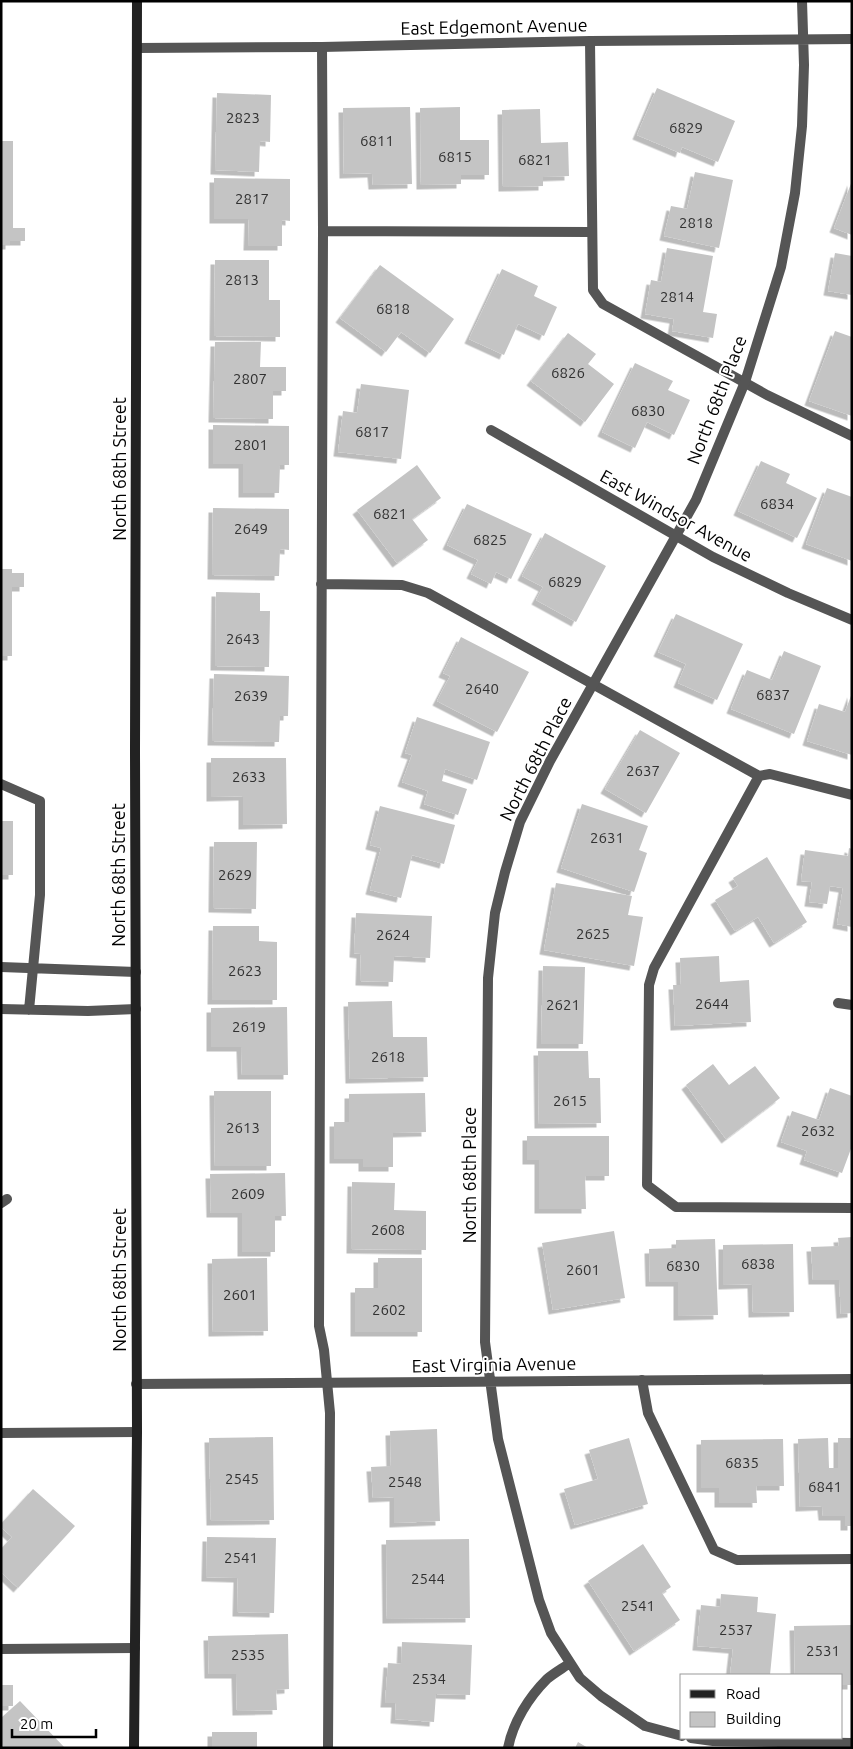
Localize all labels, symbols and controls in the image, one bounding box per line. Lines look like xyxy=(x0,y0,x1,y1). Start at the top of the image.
street label: East Edgemont Avenue xyxy=(400,14,588,38)
house number: 2823 xyxy=(226,109,260,126)
house number: 6829 xyxy=(669,119,703,136)
house number: 6811 xyxy=(360,132,394,149)
house number: 6815 xyxy=(438,148,472,165)
house number: 6821 xyxy=(518,151,552,168)
house number: 2817 xyxy=(235,190,269,207)
house number: 2818 xyxy=(679,214,713,231)
house number: 2813 xyxy=(225,271,259,288)
house number: 2814 xyxy=(660,288,694,305)
house number: 6818 xyxy=(376,300,410,317)
street label: North 68th Place xyxy=(682,332,750,467)
house number: 6826 xyxy=(551,364,585,381)
house number: 2807 xyxy=(233,370,267,387)
street label: North 68th Street xyxy=(109,397,129,541)
house number: 6830 xyxy=(631,402,665,419)
house number: 6817 xyxy=(355,423,389,440)
house number: 2801 xyxy=(234,436,268,453)
street label: East Windsor Avenue xyxy=(597,465,756,565)
house number: 6834 xyxy=(760,495,794,512)
house number: 6821 xyxy=(373,505,407,522)
house number: 2649 xyxy=(234,520,268,537)
house number: 6825 xyxy=(473,531,507,548)
house number: 6829 xyxy=(548,573,582,590)
house number: 2643 xyxy=(226,630,260,647)
house number: 2640 xyxy=(465,680,499,697)
house number: 6837 xyxy=(756,686,790,703)
house number: 2639 xyxy=(234,687,268,704)
street label: North 68th Place xyxy=(495,693,575,824)
house number: 2637 xyxy=(626,762,660,779)
house number: 2633 xyxy=(232,768,266,785)
street label: North 68th Street xyxy=(108,803,128,947)
house number: 2631 xyxy=(590,829,624,846)
house number: 2629 xyxy=(218,866,252,883)
house number: 2625 xyxy=(576,925,610,942)
house number: 2624 xyxy=(376,926,410,943)
house number: 2623 xyxy=(228,962,262,979)
house number: 2644 xyxy=(695,995,729,1012)
house number: 2621 xyxy=(546,996,580,1013)
house number: 2619 xyxy=(232,1018,266,1035)
house number: 2618 xyxy=(371,1048,405,1065)
house number: 2615 xyxy=(553,1092,587,1109)
street label: North 68th Place xyxy=(459,1107,479,1243)
house number: 2613 xyxy=(226,1119,260,1136)
house number: 2632 xyxy=(801,1122,835,1139)
house number: 2609 xyxy=(231,1185,265,1202)
street label: North 68th Street xyxy=(109,1208,129,1352)
house number: 2608 xyxy=(371,1221,405,1238)
house number: 6838 xyxy=(741,1255,775,1272)
house number: 6830 xyxy=(666,1257,700,1274)
house number: 2601 xyxy=(566,1261,600,1278)
house number: 2601 xyxy=(223,1286,257,1303)
house number: 2602 xyxy=(372,1301,406,1318)
street label: East Virginia Avenue xyxy=(411,1353,577,1375)
house number: 6835 xyxy=(725,1454,759,1471)
house number: 2545 xyxy=(225,1470,259,1487)
house number: 2548 xyxy=(388,1473,422,1490)
house number: 6841 xyxy=(808,1478,842,1495)
house number: 2541 xyxy=(224,1549,258,1566)
house number: 2544 xyxy=(411,1570,445,1587)
house number: 2541 xyxy=(621,1597,655,1614)
house number: 2537 xyxy=(719,1621,753,1638)
house number: 2531 xyxy=(806,1642,840,1659)
house number: 2535 xyxy=(231,1646,265,1663)
house number: 2534 xyxy=(412,1670,446,1687)
legend xyxy=(680,1674,843,1739)
text: Road xyxy=(726,1685,761,1702)
scale bar xyxy=(12,1706,96,1738)
text: Building xyxy=(726,1710,781,1727)
text: 20 m xyxy=(20,1715,53,1732)

